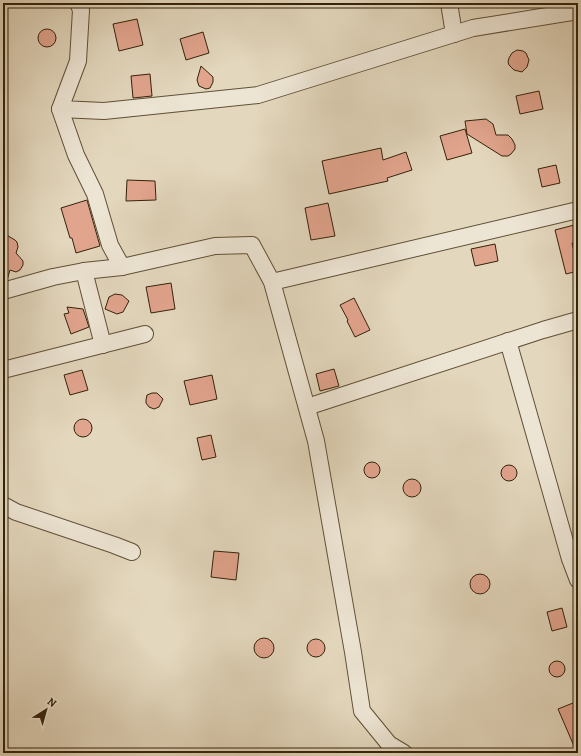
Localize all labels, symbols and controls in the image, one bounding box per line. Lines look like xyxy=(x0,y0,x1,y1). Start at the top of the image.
north arrow xyxy=(26,690,66,730)
text: N xyxy=(44,694,59,711)

